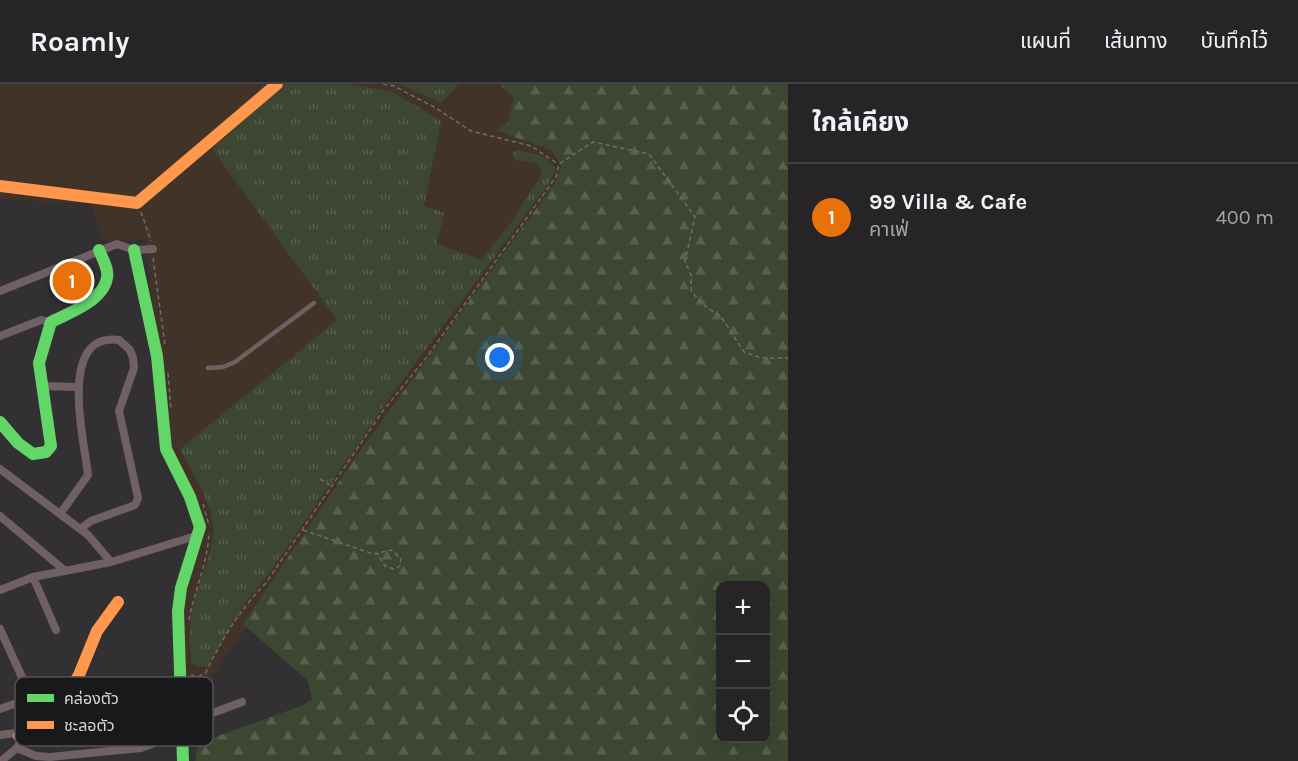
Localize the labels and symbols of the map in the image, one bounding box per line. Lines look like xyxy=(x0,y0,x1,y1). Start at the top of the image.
pin: 1 xyxy=(52,258,92,304)
your location xyxy=(485,343,514,372)
legend xyxy=(15,677,213,746)
text: คล่องตัว xyxy=(64,689,119,708)
text: ชะลอตัว xyxy=(64,716,115,735)

